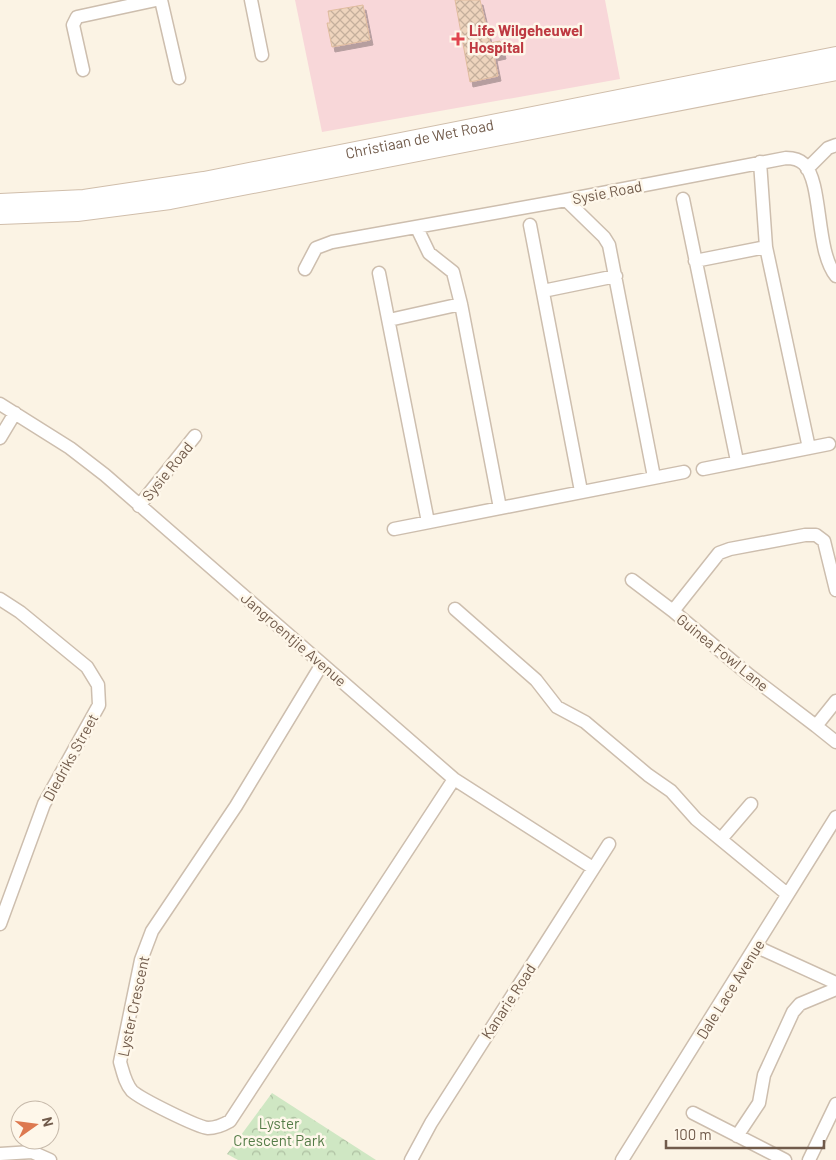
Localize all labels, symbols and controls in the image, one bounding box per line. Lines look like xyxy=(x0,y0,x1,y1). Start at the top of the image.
place label: Life Wilgeheuwel Hospital xyxy=(469,21,583,56)
marker: Life Wilgeheuwel Hospital xyxy=(451,32,465,46)
street label: Christiaan de Wet Road xyxy=(344,115,495,162)
street label: Sysie Road xyxy=(571,176,643,208)
street label: Sysie Road xyxy=(138,438,196,504)
street label: Jangroentjie Avenue xyxy=(238,588,350,690)
street label: Guinea Fowl Lane xyxy=(673,609,773,695)
street label: Diedriks Street xyxy=(39,710,101,804)
street label: Dale Lace Avenue xyxy=(692,936,768,1042)
street label: Lyster Crescent xyxy=(114,954,152,1058)
street label: Kanarie Road xyxy=(477,960,539,1042)
north arrow xyxy=(10,1100,60,1150)
park label: Lyster Crescent Park xyxy=(233,1114,325,1149)
text: N xyxy=(39,1115,57,1128)
scale bar xyxy=(666,1118,824,1150)
text: 100 m xyxy=(674,1125,712,1143)

